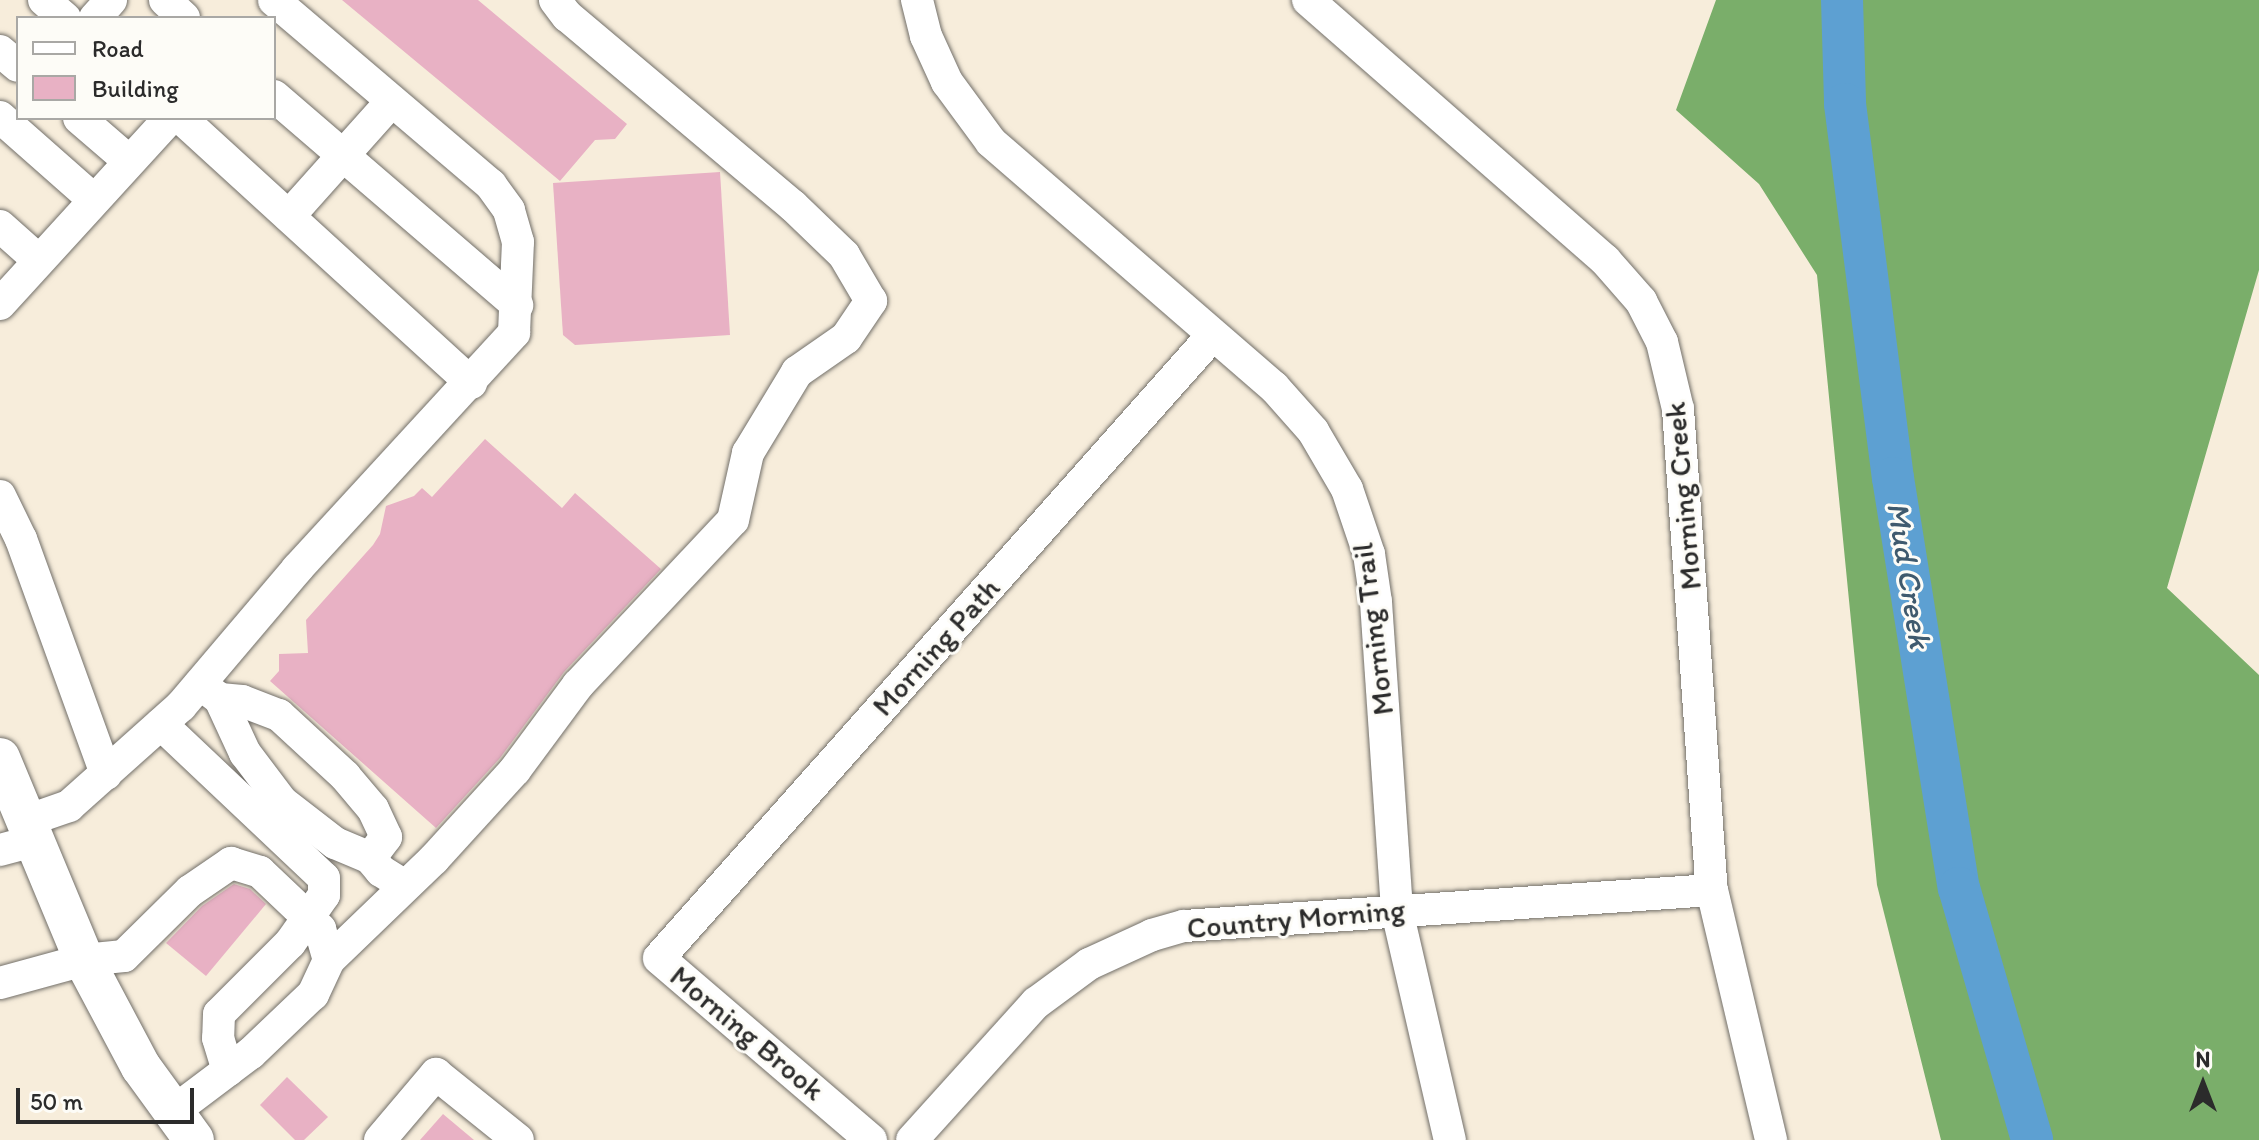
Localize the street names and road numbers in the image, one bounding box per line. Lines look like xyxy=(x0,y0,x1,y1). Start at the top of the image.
street label: Morning Creek xyxy=(1657,401,1709,591)
street label: Morning Trail xyxy=(1345,541,1401,717)
street label: Morning Path xyxy=(865,571,1007,723)
street label: Country Morning xyxy=(1185,892,1407,946)
street label: Morning Brook xyxy=(662,958,832,1108)

